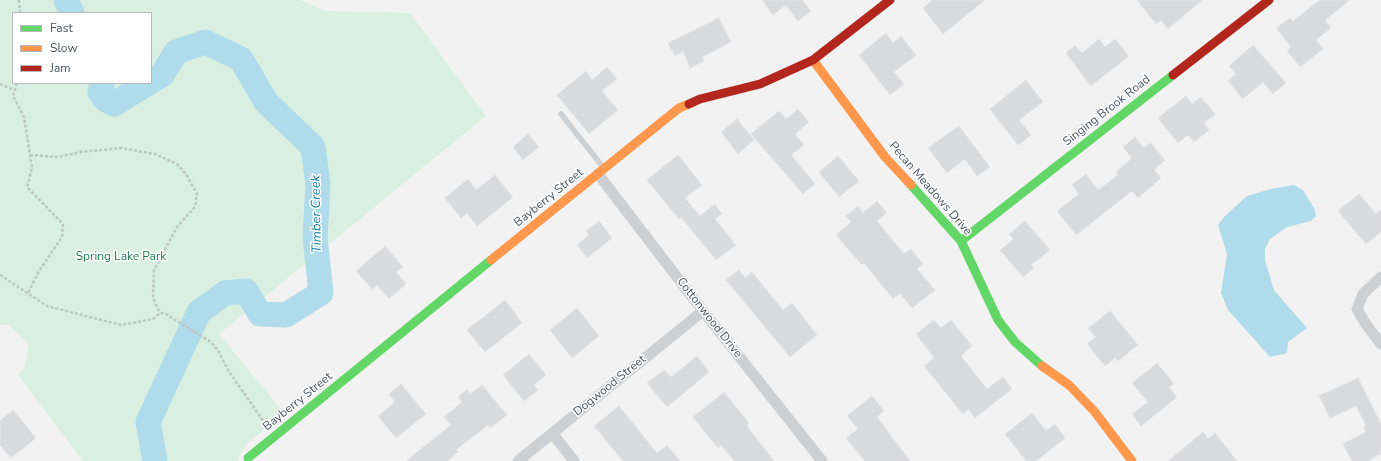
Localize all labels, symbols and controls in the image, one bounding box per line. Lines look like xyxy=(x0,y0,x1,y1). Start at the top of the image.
legend xyxy=(12,12,152,84)
text: Fast xyxy=(50,20,73,36)
text: Slow xyxy=(50,40,78,56)
text: Jam xyxy=(50,60,71,76)
street label: Singing Brook Road xyxy=(1061,73,1153,149)
street label: Pecan Meadows Drive xyxy=(885,139,975,239)
street label: Bayberry Street xyxy=(511,166,587,230)
water label: Timber Creek xyxy=(309,175,325,253)
park label: Spring Lake Park xyxy=(76,250,166,264)
street label: Cottonwood Drive xyxy=(673,275,745,361)
street label: Dogwood Street xyxy=(571,352,649,420)
street label: Bayberry Street xyxy=(260,370,336,434)

